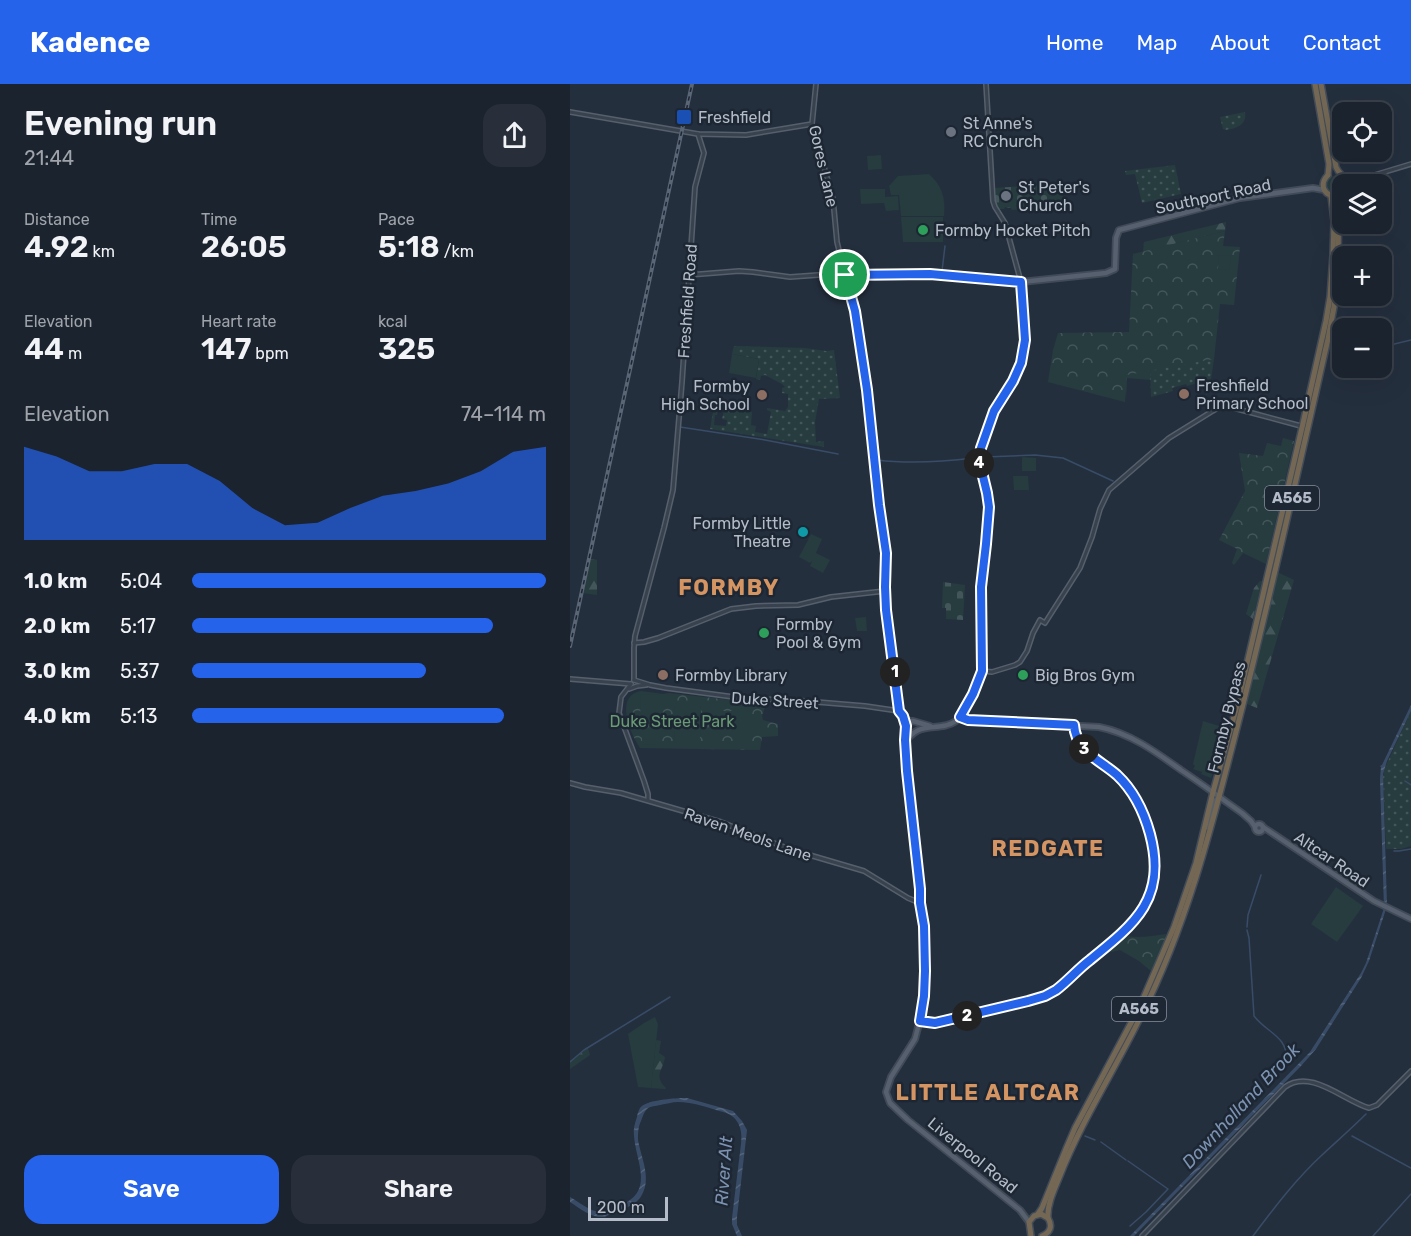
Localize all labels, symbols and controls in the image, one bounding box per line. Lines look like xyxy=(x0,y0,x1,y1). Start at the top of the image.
text: Kadence xyxy=(30,26,150,59)
text: Home xyxy=(1046,30,1103,55)
text: Map xyxy=(1136,30,1177,55)
text: About xyxy=(1210,30,1270,55)
text: Contact xyxy=(1303,30,1381,55)
map controls xyxy=(1332,102,1392,378)
button: locate xyxy=(1332,102,1392,162)
text: Evening run xyxy=(24,104,217,143)
button: share xyxy=(483,104,546,167)
marker: Freshfield xyxy=(675,108,693,126)
place label: Freshfield xyxy=(698,108,771,127)
place label: St Anne's RC Church xyxy=(963,114,1043,151)
street label: Gores Lane xyxy=(805,123,842,209)
marker: St Anne's RC Church xyxy=(944,125,958,139)
text: 21:44 xyxy=(24,146,74,170)
button: layers xyxy=(1332,174,1392,234)
street label: Southport Road xyxy=(1154,175,1273,218)
place label: St Peter's Church xyxy=(1018,178,1090,215)
marker: St Peter's Church xyxy=(999,189,1013,203)
text: Distance xyxy=(24,210,90,229)
text: Time xyxy=(201,210,237,229)
text: Pace xyxy=(378,210,415,229)
place label: Formby Hocket Pitch xyxy=(935,221,1091,240)
marker: Formby Hocket Pitch xyxy=(916,223,930,237)
text: 4.92 xyxy=(24,229,89,265)
text: 26:05 xyxy=(201,229,287,265)
text: 5:18 xyxy=(378,229,440,265)
text: km xyxy=(89,242,115,261)
text: /km xyxy=(440,242,474,261)
street label: Freshfield Road xyxy=(674,243,701,359)
button: + xyxy=(1332,246,1392,306)
pin xyxy=(819,249,870,300)
icon: arrive xyxy=(828,258,861,291)
text: Elevation xyxy=(24,312,93,331)
text: Heart rate xyxy=(201,312,276,331)
text: kcal xyxy=(378,312,407,331)
button: − xyxy=(1332,318,1392,378)
text: 44 xyxy=(24,331,64,367)
text: 147 xyxy=(201,331,251,367)
text: 325 xyxy=(378,331,435,367)
text: m xyxy=(64,344,82,363)
text: bpm xyxy=(251,344,289,363)
place label: Freshfield Primary School xyxy=(1196,376,1308,413)
place label: Formby High School xyxy=(661,377,750,414)
marker: Freshfield Primary School xyxy=(1177,387,1191,401)
marker: Formby High School xyxy=(755,388,769,402)
text: Elevation xyxy=(24,402,110,426)
text: 74–114 m xyxy=(461,402,546,426)
pin: 4 xyxy=(964,448,994,478)
text: 4 xyxy=(974,453,984,472)
road number: A565 xyxy=(1265,486,1319,510)
place label: Formby Little Theatre xyxy=(693,514,791,551)
marker: Formby Little Theatre xyxy=(796,525,810,539)
text: 1.0 km xyxy=(24,569,87,593)
text: 5:04 xyxy=(120,569,162,593)
district label: FORMBY xyxy=(678,574,780,601)
text: 2.0 km xyxy=(24,614,90,638)
text: 5:17 xyxy=(120,614,156,638)
place label: Formby Pool & Gym xyxy=(776,615,861,652)
marker: Formby Pool & Gym xyxy=(757,626,771,640)
pin: 1 xyxy=(880,657,910,687)
text: 3.0 km xyxy=(24,659,91,683)
text: 5:37 xyxy=(120,659,159,683)
street label: Formby Bypass xyxy=(1203,659,1250,775)
text: 1 xyxy=(891,662,899,681)
place label: Formby Library xyxy=(675,666,787,685)
place label: Big Bros Gym xyxy=(1035,666,1135,685)
marker: Formby Library xyxy=(656,668,670,682)
marker: Big Bros Gym xyxy=(1016,668,1030,682)
street label: Duke Street xyxy=(731,688,819,713)
text: 4.0 km xyxy=(24,704,91,728)
text: 5:13 xyxy=(120,704,158,728)
park label: Duke Street Park xyxy=(610,712,735,731)
pin: 3 xyxy=(1069,734,1099,764)
text: 3 xyxy=(1079,739,1089,758)
street label: Raven Meols Lane xyxy=(682,804,814,865)
street label: Altcar Road xyxy=(1291,827,1373,891)
district label: REDGATE xyxy=(991,835,1105,862)
road number: A565 xyxy=(1112,997,1166,1021)
pin: 2 xyxy=(952,1001,982,1031)
text: 2 xyxy=(962,1006,972,1025)
water label: Downholland Brook xyxy=(1177,1038,1305,1173)
district label: LITTLE ALTCAR xyxy=(895,1079,1081,1106)
street label: Liverpool Road xyxy=(924,1113,1021,1197)
water label: River Alt xyxy=(711,1134,737,1207)
button: Save xyxy=(24,1155,279,1224)
button: Share xyxy=(291,1155,546,1224)
scale bar xyxy=(588,1194,668,1222)
text: 200 m xyxy=(597,1198,645,1217)

